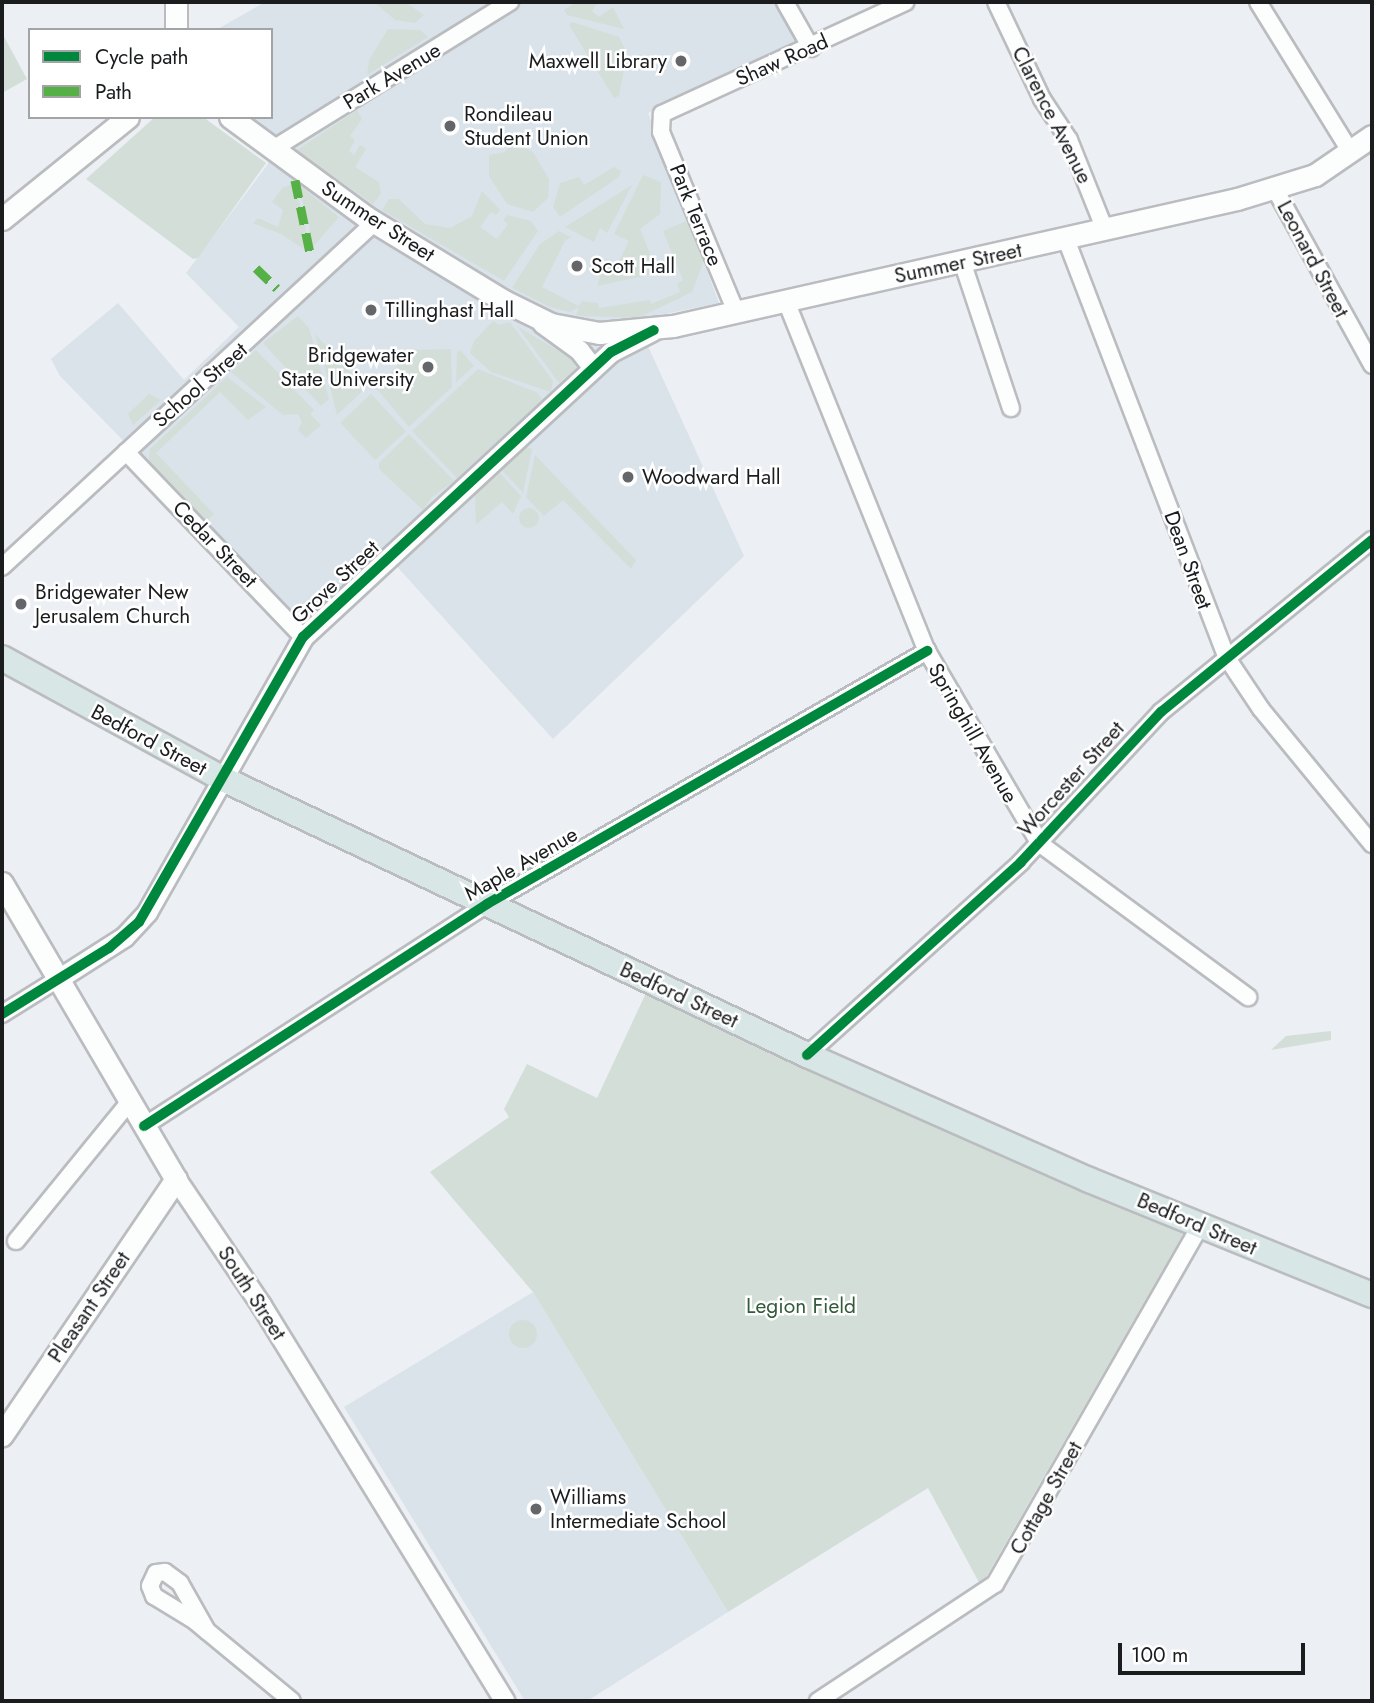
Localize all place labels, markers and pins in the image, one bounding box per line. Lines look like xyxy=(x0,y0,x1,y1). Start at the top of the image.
place label: Maxwell Library xyxy=(529,48,667,74)
marker: Maxwell Library xyxy=(673,53,689,69)
place label: Rondileau Student Union xyxy=(464,101,589,151)
marker: Rondileau Student Union xyxy=(442,118,458,134)
place label: Scott Hall xyxy=(591,253,675,279)
marker: Scott Hall xyxy=(569,258,585,274)
place label: Tillinghast Hall xyxy=(385,297,514,323)
marker: Tillinghast Hall xyxy=(363,302,379,318)
place label: Bridgewater State University xyxy=(280,342,414,392)
marker: Bridgewater State University xyxy=(420,359,436,375)
place label: Woodward Hall xyxy=(642,464,781,490)
marker: Woodward Hall xyxy=(620,469,636,485)
place label: Bridgewater New Jerusalem Church xyxy=(35,579,190,629)
marker: Bridgewater New Jerusalem Church xyxy=(13,596,29,612)
place label: Williams Intermediate School xyxy=(550,1484,726,1534)
marker: Williams Intermediate School xyxy=(528,1501,544,1517)

